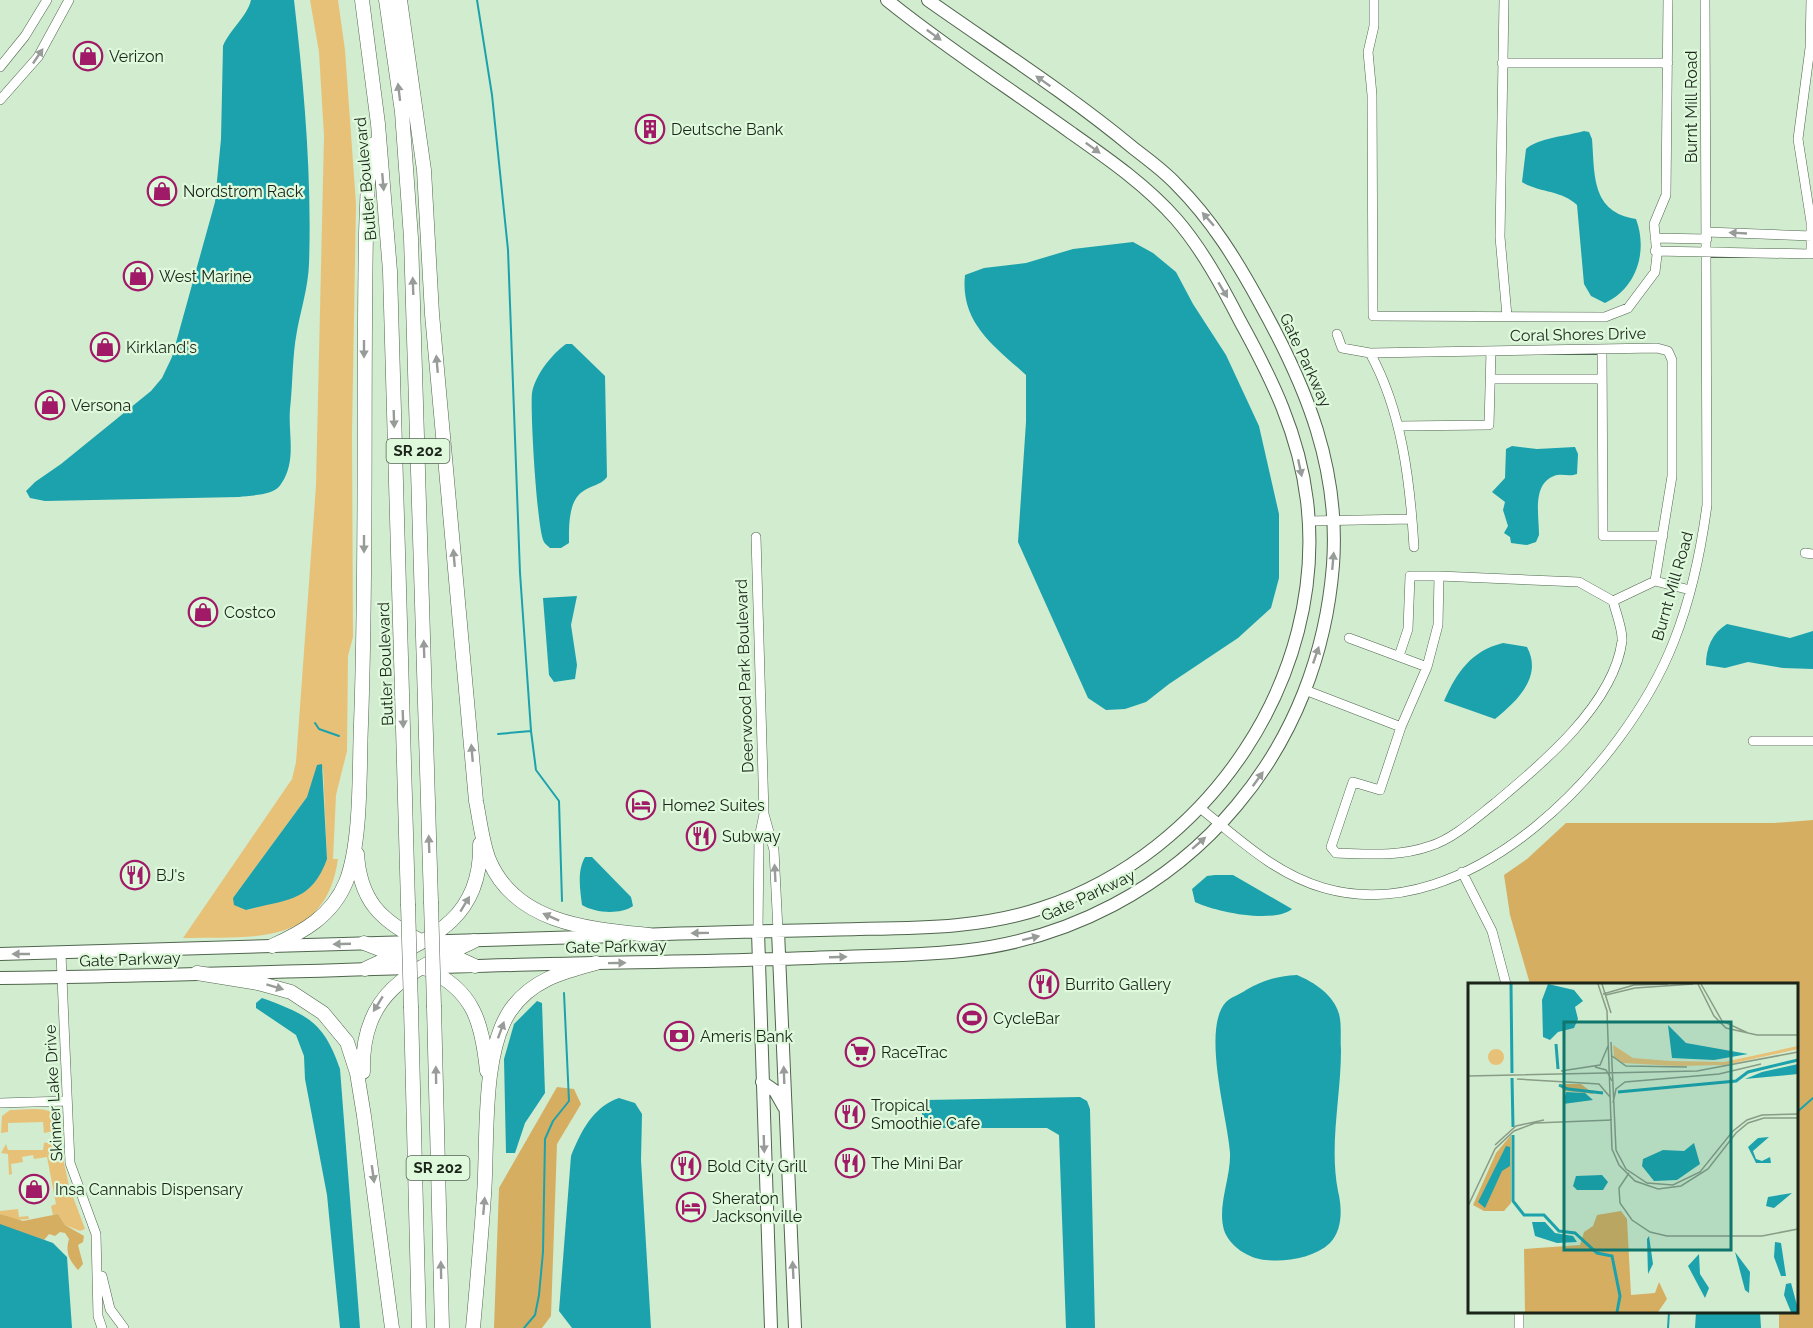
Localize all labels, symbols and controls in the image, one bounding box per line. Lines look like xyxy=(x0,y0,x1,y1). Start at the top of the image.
one-way arrow xyxy=(926,29,941,41)
shop icon: Verizon xyxy=(72,40,104,72)
place label: Verizon xyxy=(109,47,164,66)
one-way arrow xyxy=(32,48,43,64)
street label: Burnt Mill Road xyxy=(1682,51,1701,163)
one-way arrow xyxy=(1036,75,1052,87)
one-way arrow xyxy=(394,82,404,101)
building icon: Deutsche Bank xyxy=(634,113,666,145)
street label: Butler Boulevard xyxy=(351,116,380,242)
place label: Deutsche Bank xyxy=(671,120,784,139)
one-way arrow xyxy=(1084,142,1100,154)
one-way arrow xyxy=(378,173,388,192)
shop icon: Nordstrom Rack xyxy=(146,175,178,207)
place label: Nordstrom Rack xyxy=(183,182,304,201)
one-way arrow xyxy=(1202,212,1215,227)
one-way arrow xyxy=(1728,229,1747,238)
shop icon: West Marine xyxy=(122,260,154,292)
place label: West Marine xyxy=(159,267,252,286)
one-way arrow xyxy=(409,277,418,296)
one-way arrow xyxy=(1218,282,1229,298)
street label: Gate Parkway xyxy=(1276,310,1336,410)
street label: Coral Shores Drive xyxy=(1510,324,1646,345)
shop icon: Kirkland's xyxy=(89,331,121,363)
place label: Kirkland's xyxy=(126,338,197,357)
one-way arrow xyxy=(359,340,369,359)
one-way arrow xyxy=(432,355,442,374)
shop icon: Versona xyxy=(34,389,66,421)
place label: Versona xyxy=(71,396,131,415)
one-way arrow xyxy=(389,409,399,428)
road number: SR 202 xyxy=(386,439,450,463)
one-way arrow xyxy=(1296,459,1305,478)
street label: Burnt Mill Road xyxy=(1648,529,1697,643)
one-way arrow xyxy=(359,535,369,554)
one-way arrow xyxy=(450,549,459,568)
one-way arrow xyxy=(1328,551,1338,570)
street label: Deerwood Park Boulevard xyxy=(732,579,757,773)
shop icon: Costco xyxy=(187,596,219,628)
street label: Butler Boulevard xyxy=(374,602,397,726)
place label: Costco xyxy=(224,603,276,622)
one-way arrow xyxy=(419,640,428,659)
one-way arrow xyxy=(1312,646,1322,664)
one-way arrow xyxy=(398,709,407,728)
one-way arrow xyxy=(467,743,476,762)
one-way arrow xyxy=(1251,772,1263,787)
hotel icon: Home2 Suites xyxy=(625,789,657,821)
place label: Home2 Suites xyxy=(662,796,765,815)
restaurant icon: Subway xyxy=(685,820,717,852)
place label: Subway xyxy=(722,827,781,846)
one-way arrow xyxy=(425,834,434,853)
one-way arrow xyxy=(1191,837,1207,850)
restaurant icon: BJ's xyxy=(119,859,151,891)
one-way arrow xyxy=(771,863,780,882)
street label: Gate Parkway xyxy=(1038,865,1138,925)
place label: BJ's xyxy=(156,866,185,885)
one-way arrow xyxy=(460,895,470,912)
one-way arrow xyxy=(541,912,559,922)
one-way arrow xyxy=(690,929,709,938)
one-way arrow xyxy=(1022,932,1040,942)
street label: Gate Parkway xyxy=(565,936,667,957)
one-way arrow xyxy=(333,939,352,949)
street label: Gate Parkway xyxy=(79,948,181,971)
one-way arrow xyxy=(12,949,31,959)
one-way arrow xyxy=(828,952,847,962)
one-way arrow xyxy=(608,958,627,967)
restaurant icon: Burrito Gallery xyxy=(1028,968,1060,1000)
place label: Burrito Gallery xyxy=(1065,975,1172,994)
one-way arrow xyxy=(266,983,284,992)
inset map xyxy=(1468,983,1798,1313)
one-way arrow xyxy=(373,996,384,1012)
sports icon: CycleBar xyxy=(956,1002,988,1034)
place label: CycleBar xyxy=(993,1009,1060,1028)
bank icon: Ameris Bank xyxy=(663,1020,695,1052)
one-way arrow xyxy=(497,1021,507,1039)
street label: Skinner Lake Drive xyxy=(40,1024,67,1162)
place label: Ameris Bank xyxy=(700,1027,794,1046)
supermarket icon: RaceTrac xyxy=(844,1036,876,1068)
place label: RaceTrac xyxy=(881,1043,948,1062)
one-way arrow xyxy=(431,1065,440,1084)
one-way arrow xyxy=(779,1065,789,1084)
place label: Tropical Smoothie Cafe xyxy=(871,1096,980,1133)
restaurant icon: Tropical Smoothie Cafe xyxy=(834,1098,866,1130)
one-way arrow xyxy=(760,1134,769,1153)
restaurant icon: The Mini Bar xyxy=(834,1147,866,1179)
restaurant icon: Bold City Grill xyxy=(670,1150,702,1182)
place label: The Mini Bar xyxy=(871,1154,963,1173)
road number: SR 202 xyxy=(406,1156,470,1180)
place label: Bold City Grill xyxy=(707,1157,808,1176)
one-way arrow xyxy=(368,1164,377,1183)
shop icon: Insa Cannabis Dispensary xyxy=(18,1173,50,1205)
place label: Insa Cannabis Dispensary xyxy=(55,1180,243,1199)
place label: Sheraton Jacksonville xyxy=(712,1189,802,1226)
hotel icon: Sheraton Jacksonville xyxy=(675,1191,707,1223)
one-way arrow xyxy=(479,1196,489,1215)
one-way arrow xyxy=(436,1260,445,1279)
one-way arrow xyxy=(788,1260,797,1279)

